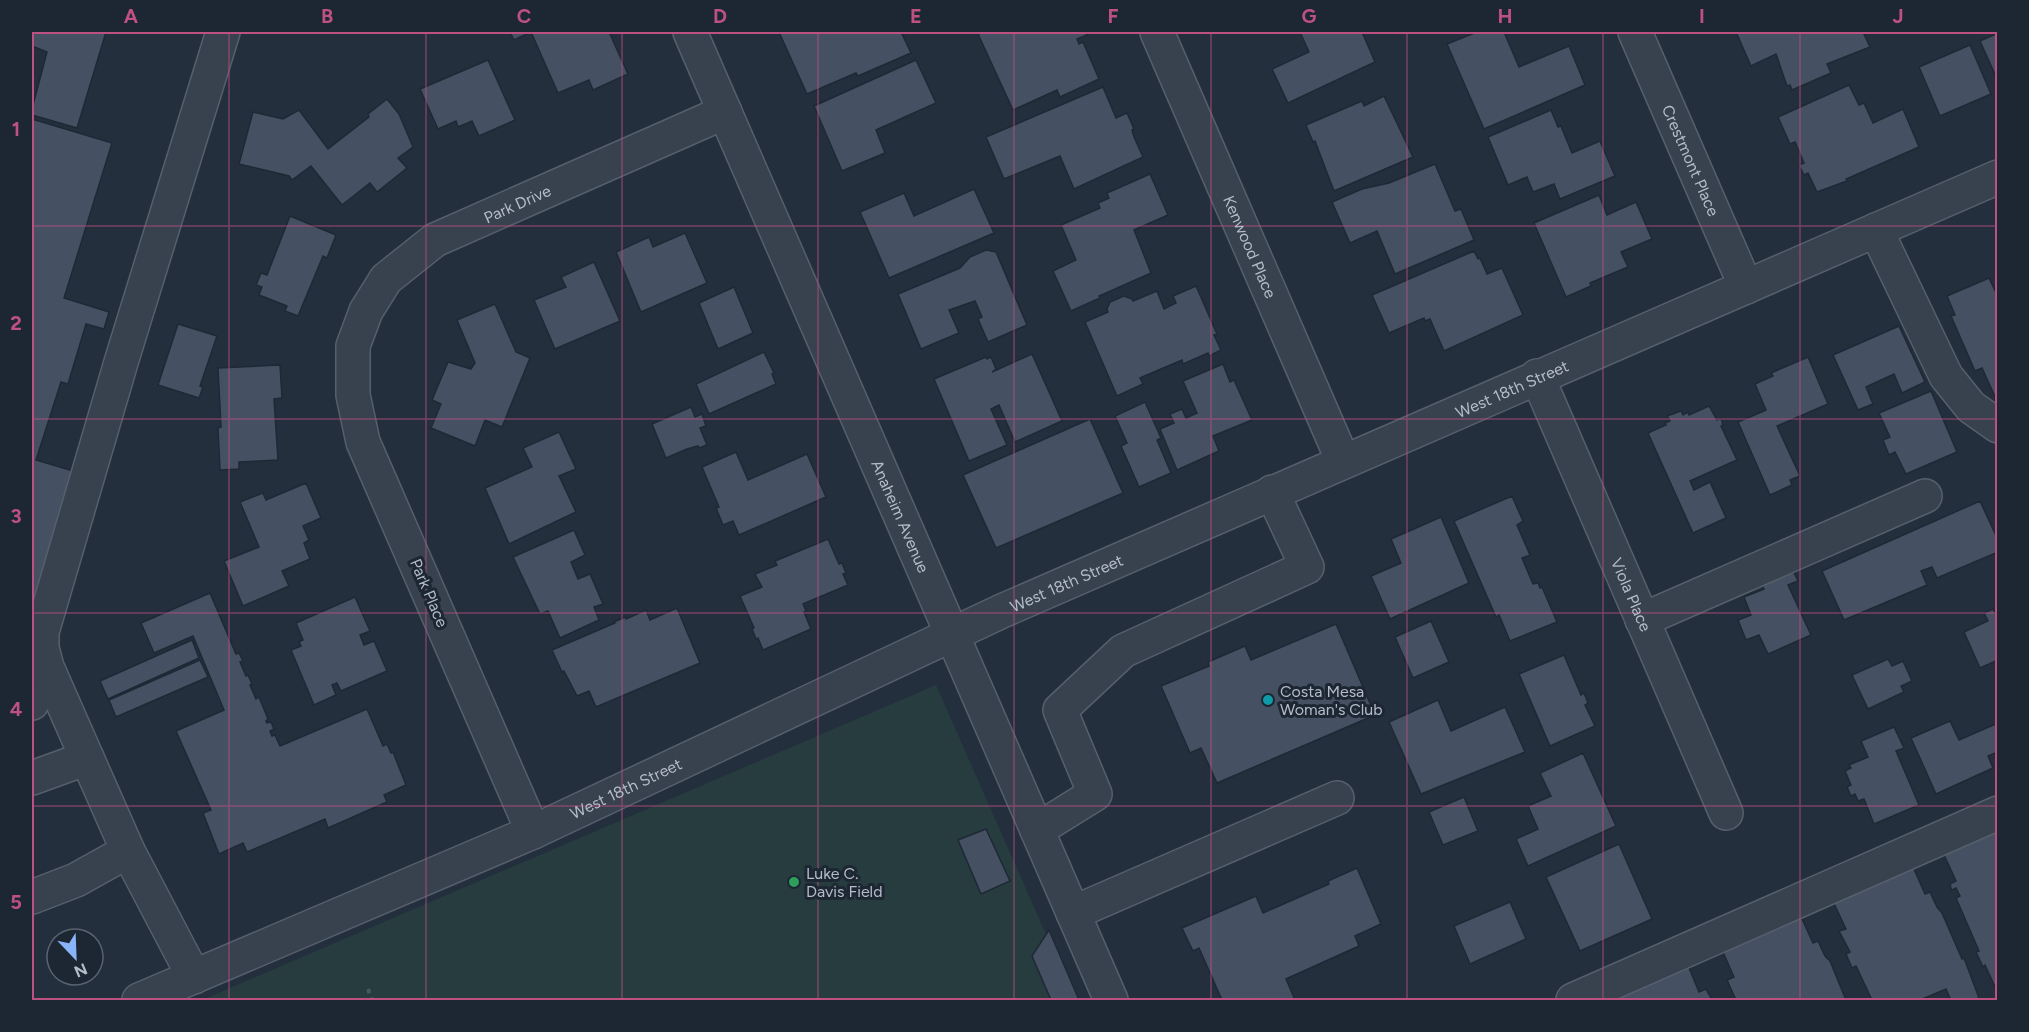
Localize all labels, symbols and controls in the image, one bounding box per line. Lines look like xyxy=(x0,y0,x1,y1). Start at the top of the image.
text: A xyxy=(124,4,139,28)
text: B xyxy=(321,4,333,28)
text: C xyxy=(517,4,531,28)
text: D xyxy=(713,4,727,28)
text: E xyxy=(910,4,922,28)
text: F xyxy=(1107,4,1119,28)
text: G xyxy=(1302,4,1317,28)
text: H xyxy=(1498,4,1513,28)
text: I xyxy=(1699,4,1705,28)
text: J xyxy=(1892,4,1904,28)
street label: Crestmont Place xyxy=(1658,102,1724,219)
text: 1 xyxy=(12,117,20,141)
street label: Park Drive xyxy=(481,181,554,227)
street label: Kenwood Place xyxy=(1220,193,1281,301)
text: 2 xyxy=(10,311,22,335)
street label: West 18th Street xyxy=(1453,356,1571,422)
street label: Anaheim Avenue xyxy=(868,457,934,576)
text: 3 xyxy=(10,504,22,528)
street label: West 18th Street xyxy=(1007,550,1126,616)
street label: Viola Place xyxy=(1607,555,1656,634)
street label: Park Place xyxy=(406,556,452,630)
place label: Costa Mesa Woman's Club xyxy=(1280,682,1383,719)
marker: Costa Mesa Woman's Club xyxy=(1261,693,1275,707)
text: 4 xyxy=(10,697,23,721)
street label: West 18th Street xyxy=(567,754,685,823)
place label: Luke C. Davis Field xyxy=(806,864,883,901)
marker: Luke C. Davis Field xyxy=(787,875,801,889)
text: 5 xyxy=(10,890,22,914)
north arrow xyxy=(45,927,105,987)
text: N xyxy=(71,959,90,982)

